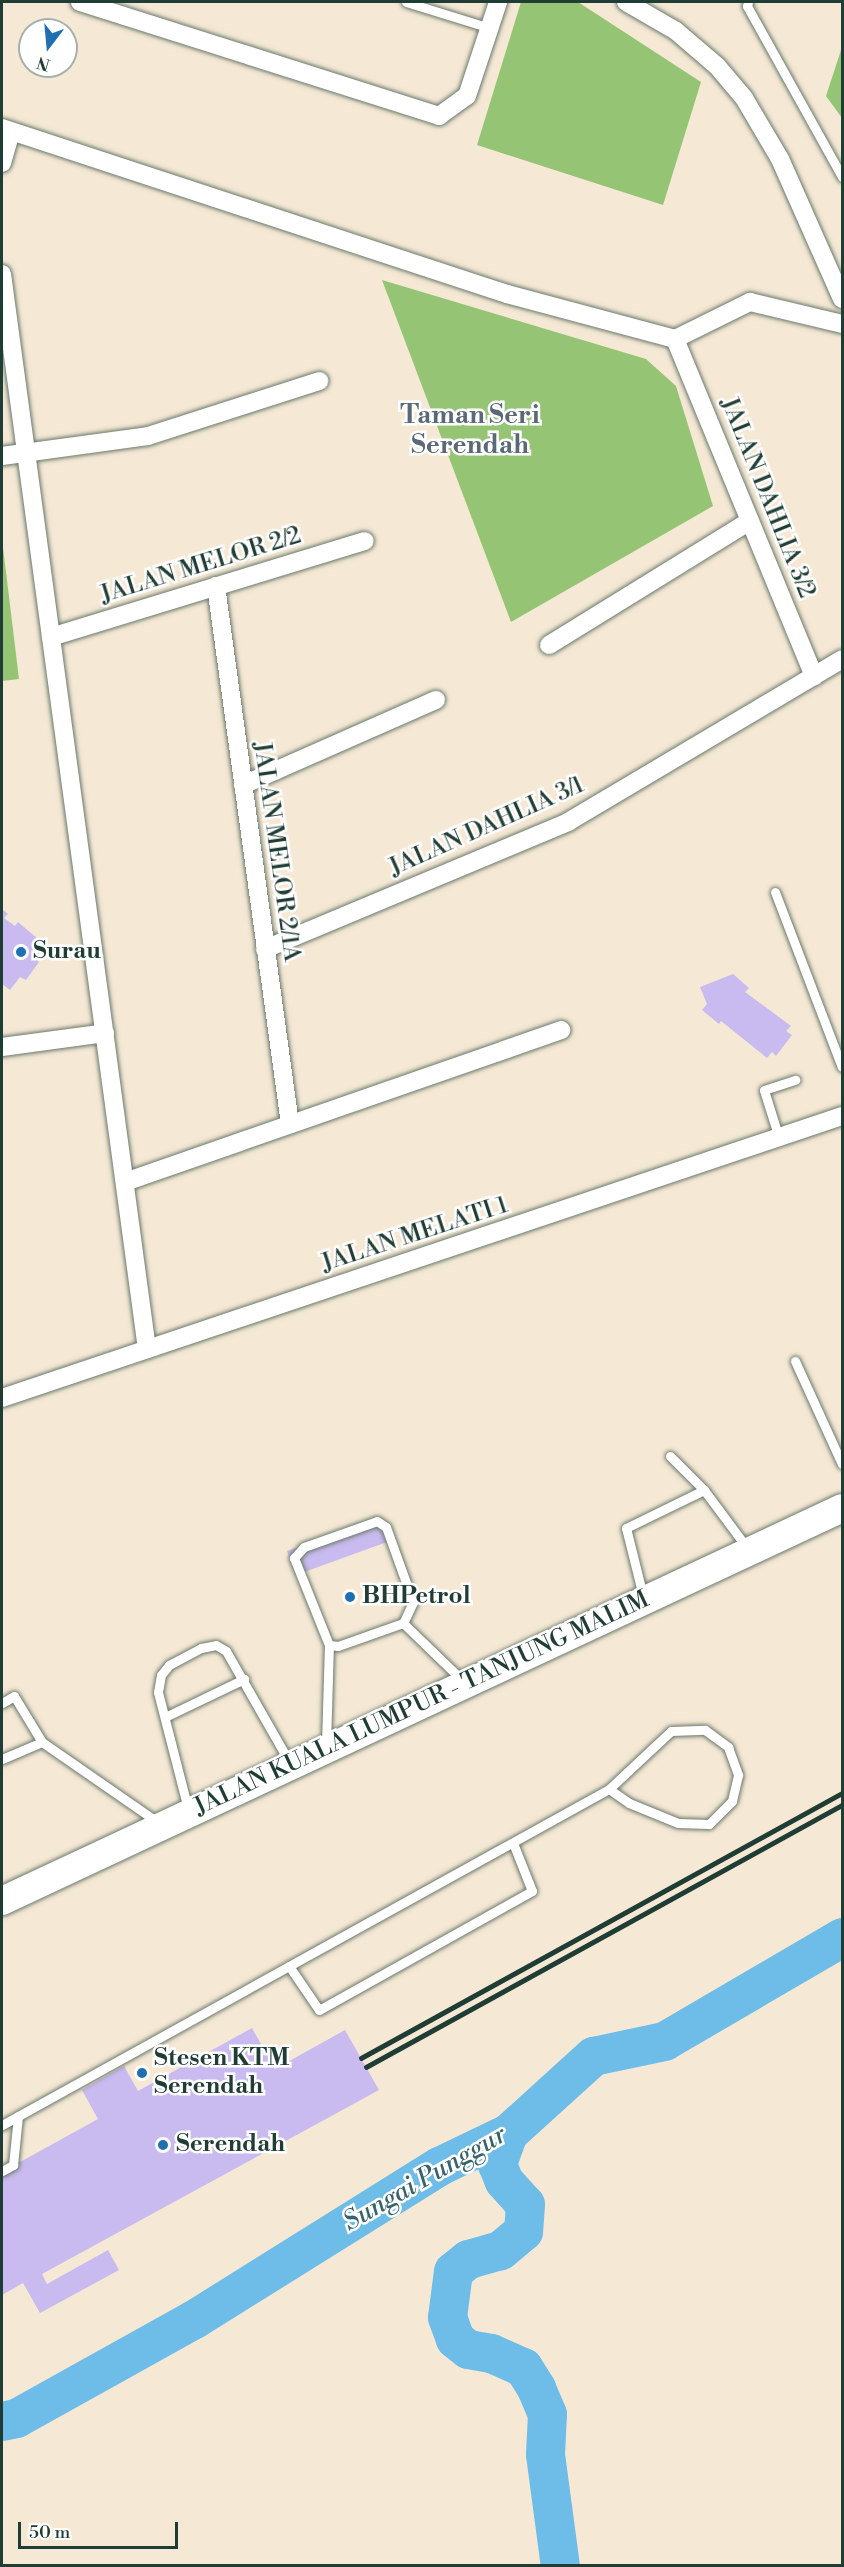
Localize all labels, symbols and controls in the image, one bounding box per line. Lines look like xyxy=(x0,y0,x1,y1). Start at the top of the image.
north arrow xyxy=(18,18,78,78)
text: N xyxy=(35,52,52,75)
street label: JALAN DAHLIA 3/2 xyxy=(714,394,820,602)
district label: Taman Seri Serendah xyxy=(400,400,540,461)
street label: JALAN MELOR 2/2 xyxy=(97,522,305,610)
street label: JALAN MELOR 2/1A xyxy=(246,740,306,964)
street label: JALAN DAHLIA 3/1 xyxy=(385,771,589,883)
place label: Surau xyxy=(33,938,101,966)
marker: Surau xyxy=(14,945,28,959)
street label: JALAN MELATI 1 xyxy=(318,1191,512,1279)
place label: BHPetrol xyxy=(362,1583,471,1611)
street label: JALAN KUALA LUMPUR - TANJUNG MALIM xyxy=(190,1586,654,1822)
marker: BHPetrol xyxy=(343,1590,357,1604)
place label: Stesen KTM Serendah xyxy=(154,2045,289,2101)
marker: Stesen KTM Serendah xyxy=(135,2066,149,2080)
water label: Sungai Punggur xyxy=(338,2120,512,2238)
place label: Serendah xyxy=(176,2131,285,2159)
marker: Serendah xyxy=(154,2136,172,2154)
scale bar xyxy=(21,2510,182,2548)
text: 50 m xyxy=(29,2521,70,2544)

